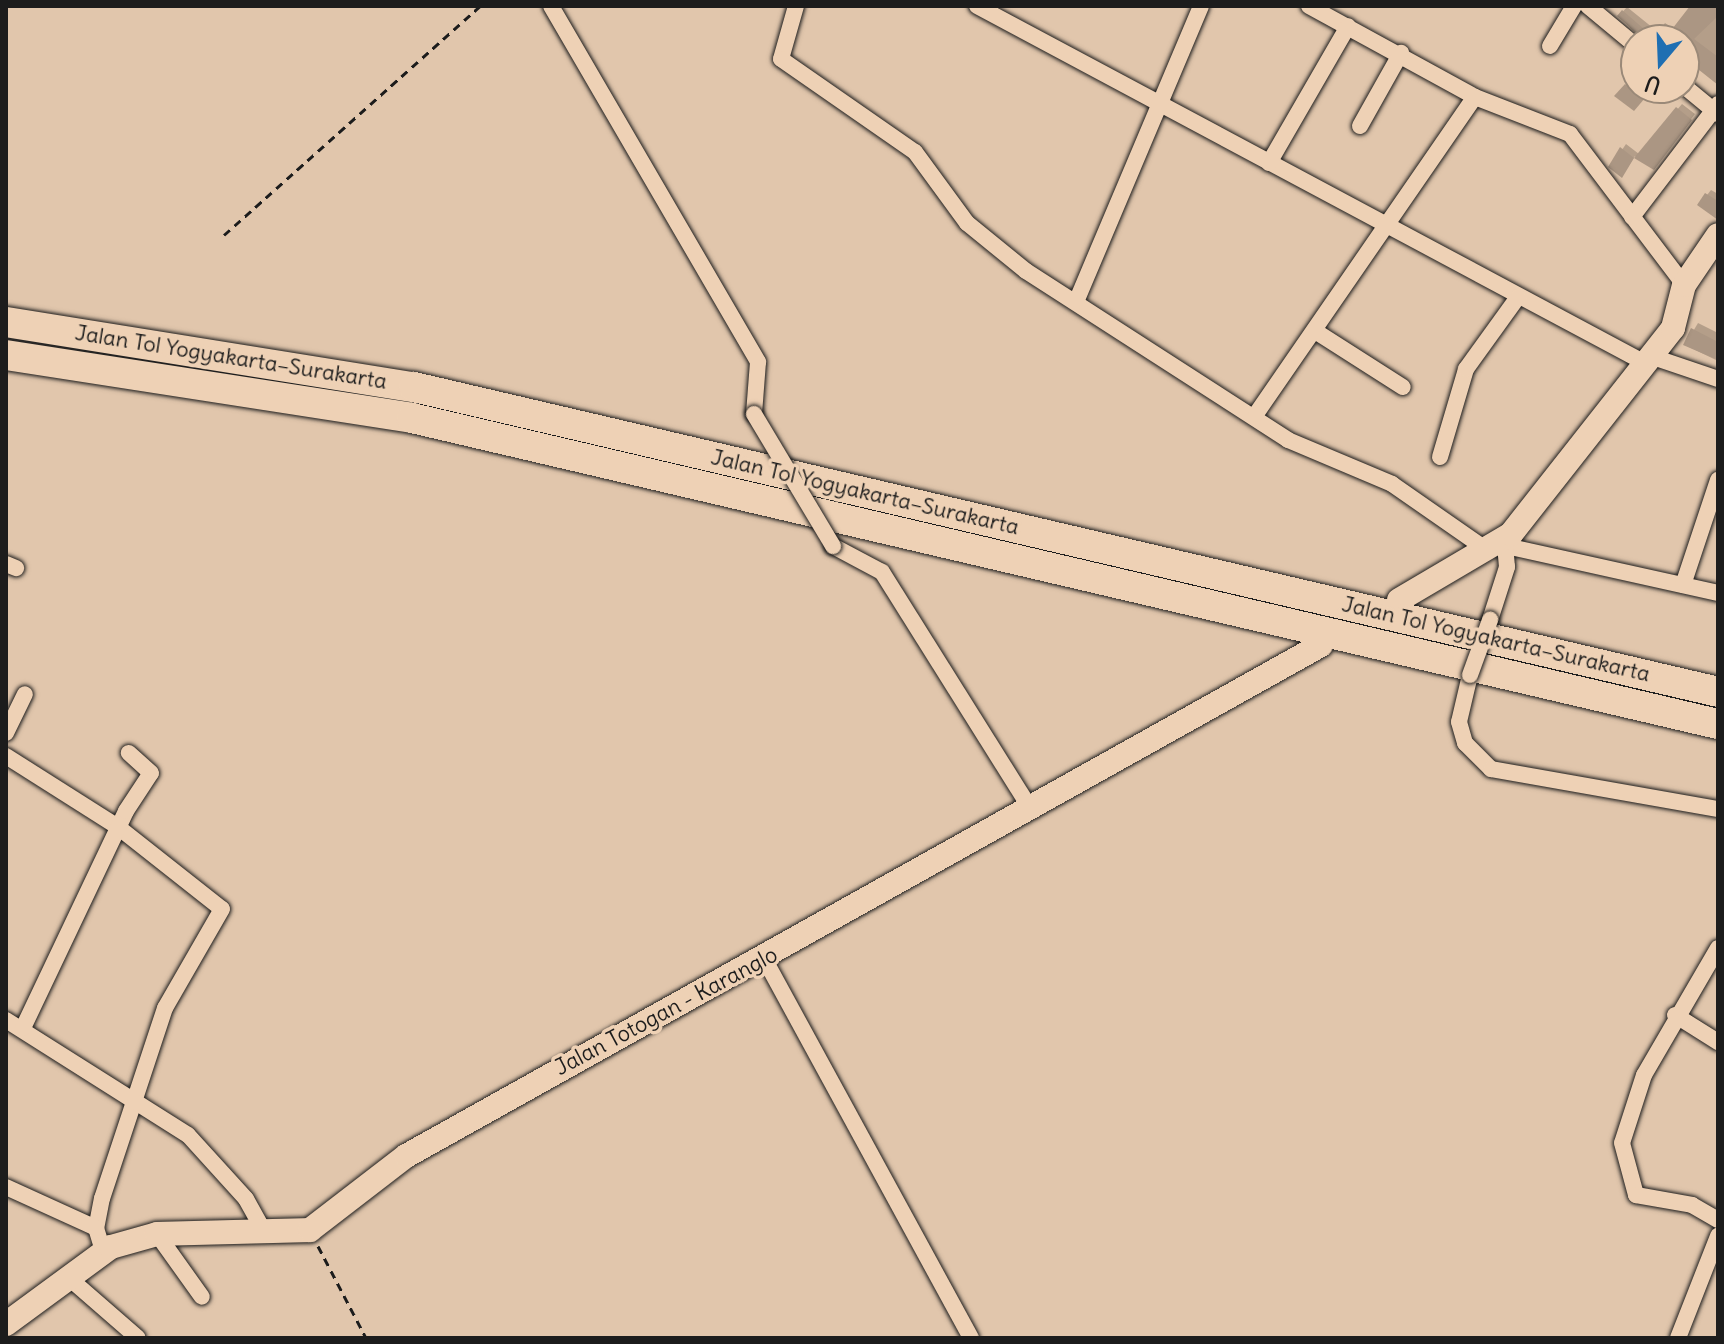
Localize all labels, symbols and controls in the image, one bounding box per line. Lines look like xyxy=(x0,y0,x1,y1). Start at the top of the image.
north arrow xyxy=(1620,24,1700,104)
text: U xyxy=(1641,69,1665,100)
street label: Jalan Tol Yogyakarta–Surakarta xyxy=(73,319,389,395)
street label: Jalan Tol Yogyakarta–Surakarta xyxy=(708,444,1022,540)
street label: Jalan Tol Yogyakarta–Surakarta xyxy=(1339,591,1653,687)
street label: Jalan Totogan - Karanglo xyxy=(550,941,782,1081)

